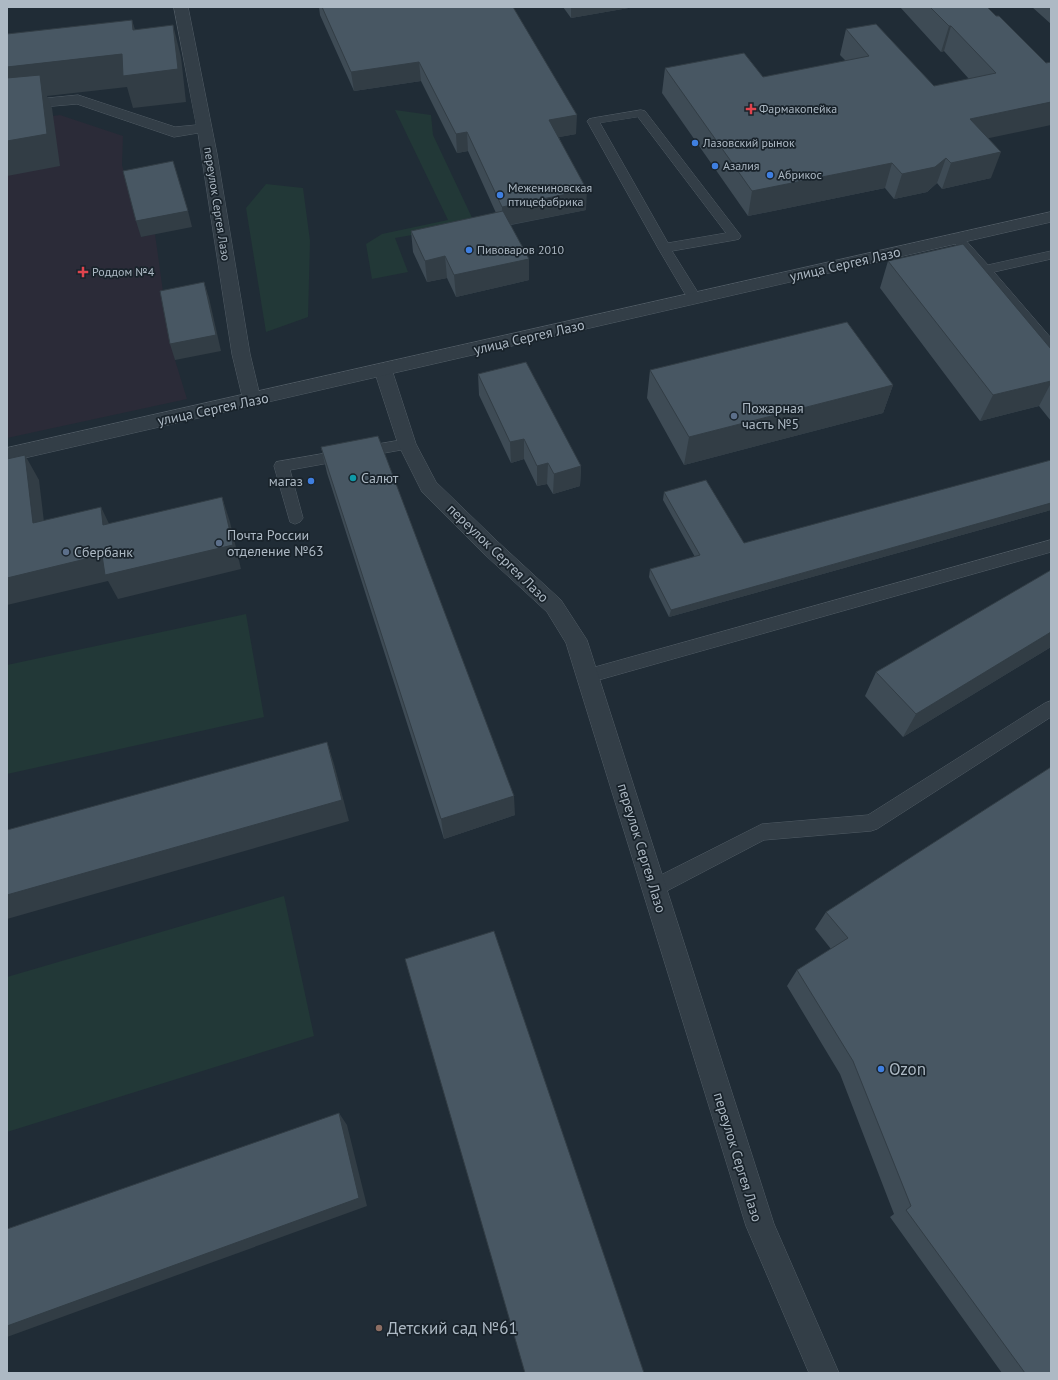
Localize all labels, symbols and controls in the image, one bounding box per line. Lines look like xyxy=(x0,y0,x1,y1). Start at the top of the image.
place label: Фармакопейка xyxy=(759,101,837,116)
marker: Фармакопейка xyxy=(746,104,756,114)
place label: Лазовский рынок xyxy=(702,135,795,150)
marker: Лазовский рынок xyxy=(690,138,700,148)
street label: переулок Сергея Лазо xyxy=(201,146,234,262)
place label: Азалия xyxy=(723,158,760,173)
marker: Азалия xyxy=(710,161,720,171)
place label: Абрикос xyxy=(778,167,823,182)
marker: Абрикос xyxy=(765,170,775,180)
place label: Межениновская птицефабрика xyxy=(508,180,592,209)
marker: Межениновская птицефабрика xyxy=(495,190,505,200)
place label: Пивоваров 2010 xyxy=(477,242,565,257)
street label: улица Сергея Лазо xyxy=(788,242,902,286)
marker: Пивоваров 2010 xyxy=(464,245,474,255)
place label: Роддом №4 xyxy=(92,264,155,279)
marker: Роддом №4 xyxy=(77,266,89,278)
street label: улица Сергея Лазо xyxy=(472,315,586,359)
street label: улица Сергея Лазо xyxy=(156,388,270,430)
place label: Пожарная часть №5 xyxy=(742,399,804,433)
marker: Пожарная часть №5 xyxy=(729,411,739,421)
place label: Салют xyxy=(361,469,399,487)
place label: магаз xyxy=(269,472,303,490)
marker: Салют xyxy=(348,473,358,483)
marker: магаз xyxy=(306,476,316,486)
street label: переулок Сергея Лазо xyxy=(443,500,553,606)
place label: Почта России отделение №63 xyxy=(227,526,324,560)
marker: Почта России отделение №63 xyxy=(214,538,224,548)
place label: Сбербанк xyxy=(74,543,133,561)
marker: Сбербанк xyxy=(61,547,71,557)
street label: переулок Сергея Лазо xyxy=(614,781,670,915)
place label: Ozon xyxy=(889,1058,926,1080)
marker: Ozon xyxy=(876,1064,886,1074)
street label: переулок Сергея Лазо xyxy=(710,1090,766,1224)
place label: Детский сад №61 xyxy=(387,1317,518,1339)
marker: Детский сад №61 xyxy=(374,1323,384,1333)

